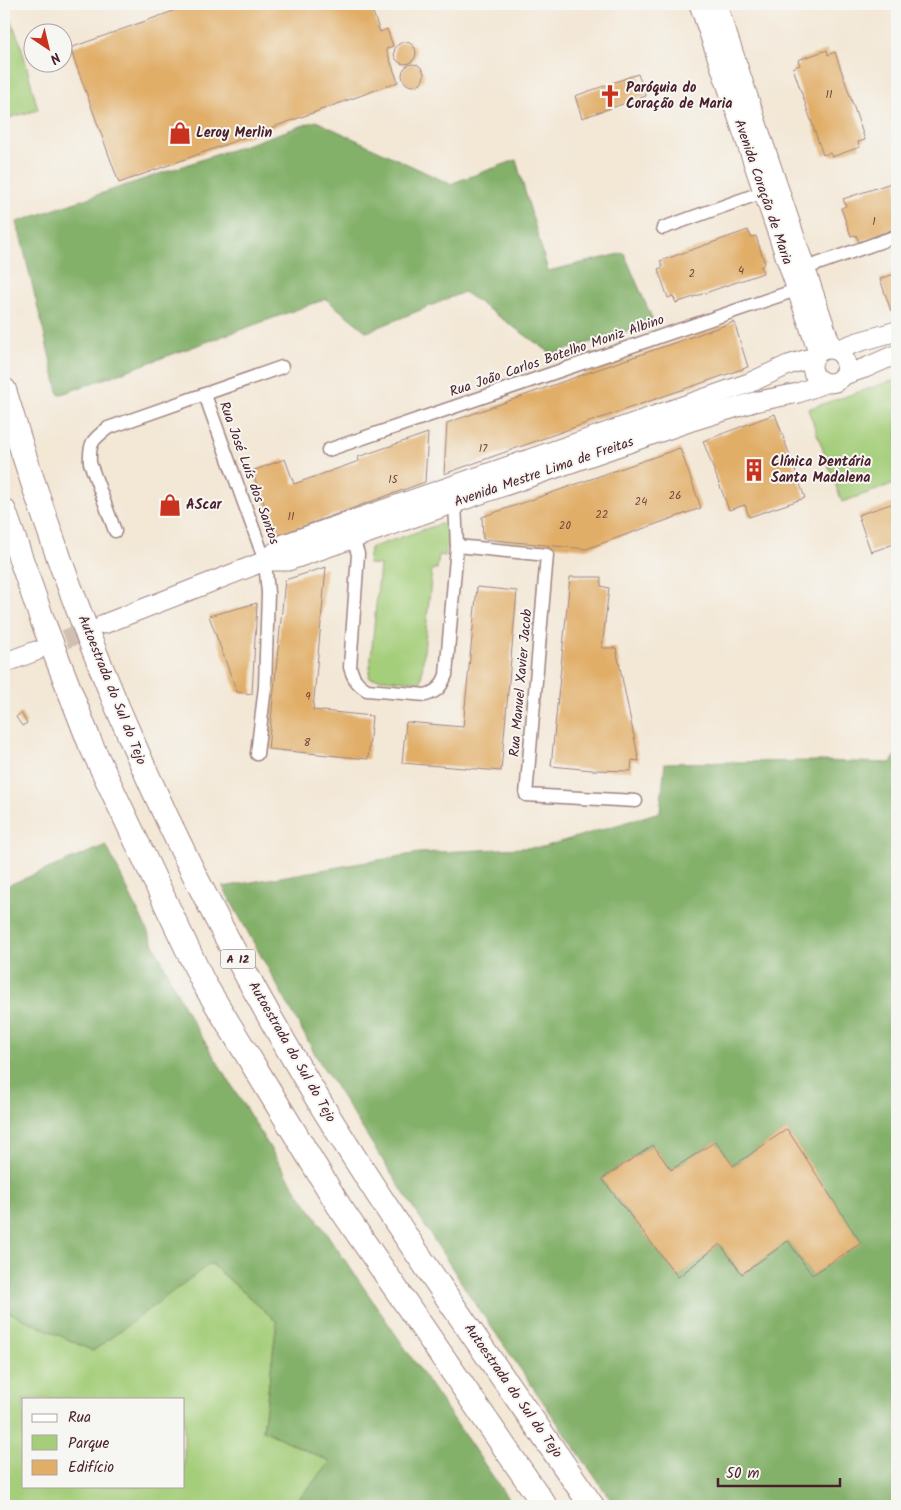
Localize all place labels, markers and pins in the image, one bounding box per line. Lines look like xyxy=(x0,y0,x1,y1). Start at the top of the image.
place label: Paróquia do Coração de Maria xyxy=(626,77,733,115)
church icon: Paróquia do Coração de Maria xyxy=(597,83,623,109)
shop icon: Leroy Merlin xyxy=(167,120,193,146)
place label: Leroy Merlin xyxy=(196,122,272,144)
place label: Clínica Dentária Santa Madalena xyxy=(771,451,871,489)
building icon: Clínica Dentária Santa Madalena xyxy=(741,457,767,483)
shop icon: AScar xyxy=(157,492,183,518)
place label: AScar xyxy=(186,494,223,516)

